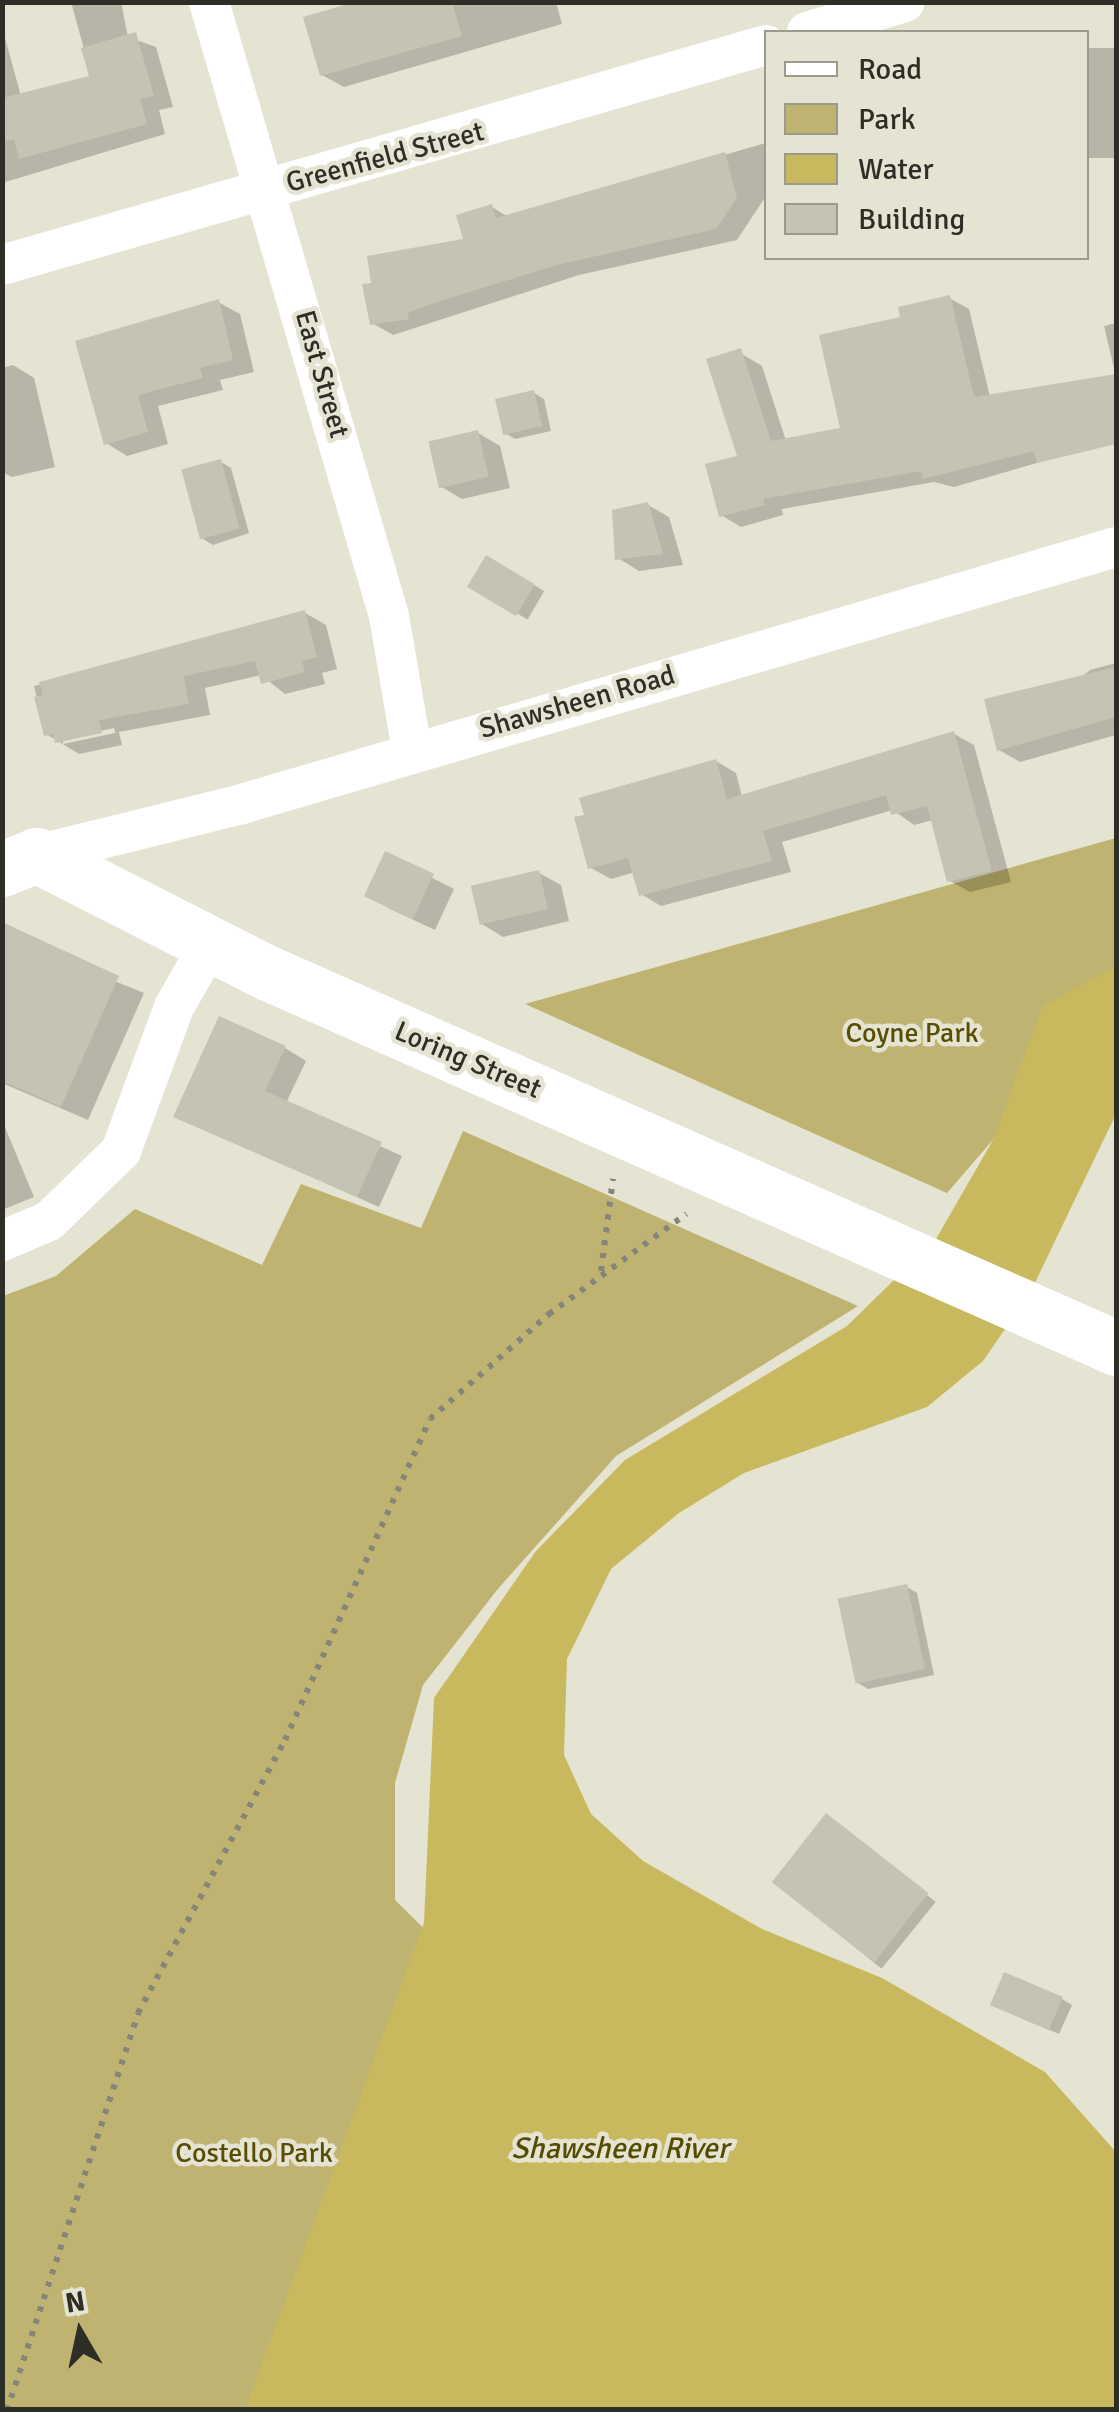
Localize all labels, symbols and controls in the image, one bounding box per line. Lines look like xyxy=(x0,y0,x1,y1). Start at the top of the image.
legend xyxy=(764,30,1089,260)
text: Road xyxy=(858,51,922,88)
text: Park xyxy=(858,101,916,138)
street label: Greenfield Street xyxy=(282,114,488,200)
text: Water xyxy=(858,151,934,188)
text: Building xyxy=(858,201,965,238)
street label: East Street xyxy=(288,306,356,442)
street label: Shawsheen Road xyxy=(475,658,679,746)
street label: Loring Street xyxy=(390,1014,546,1106)
park label: Coyne Park xyxy=(845,1016,979,1050)
water label: Shawsheen River xyxy=(511,2131,729,2167)
park label: Costello Park xyxy=(175,2136,333,2170)
north arrow xyxy=(30,2282,130,2382)
text: N xyxy=(63,2284,88,2321)

